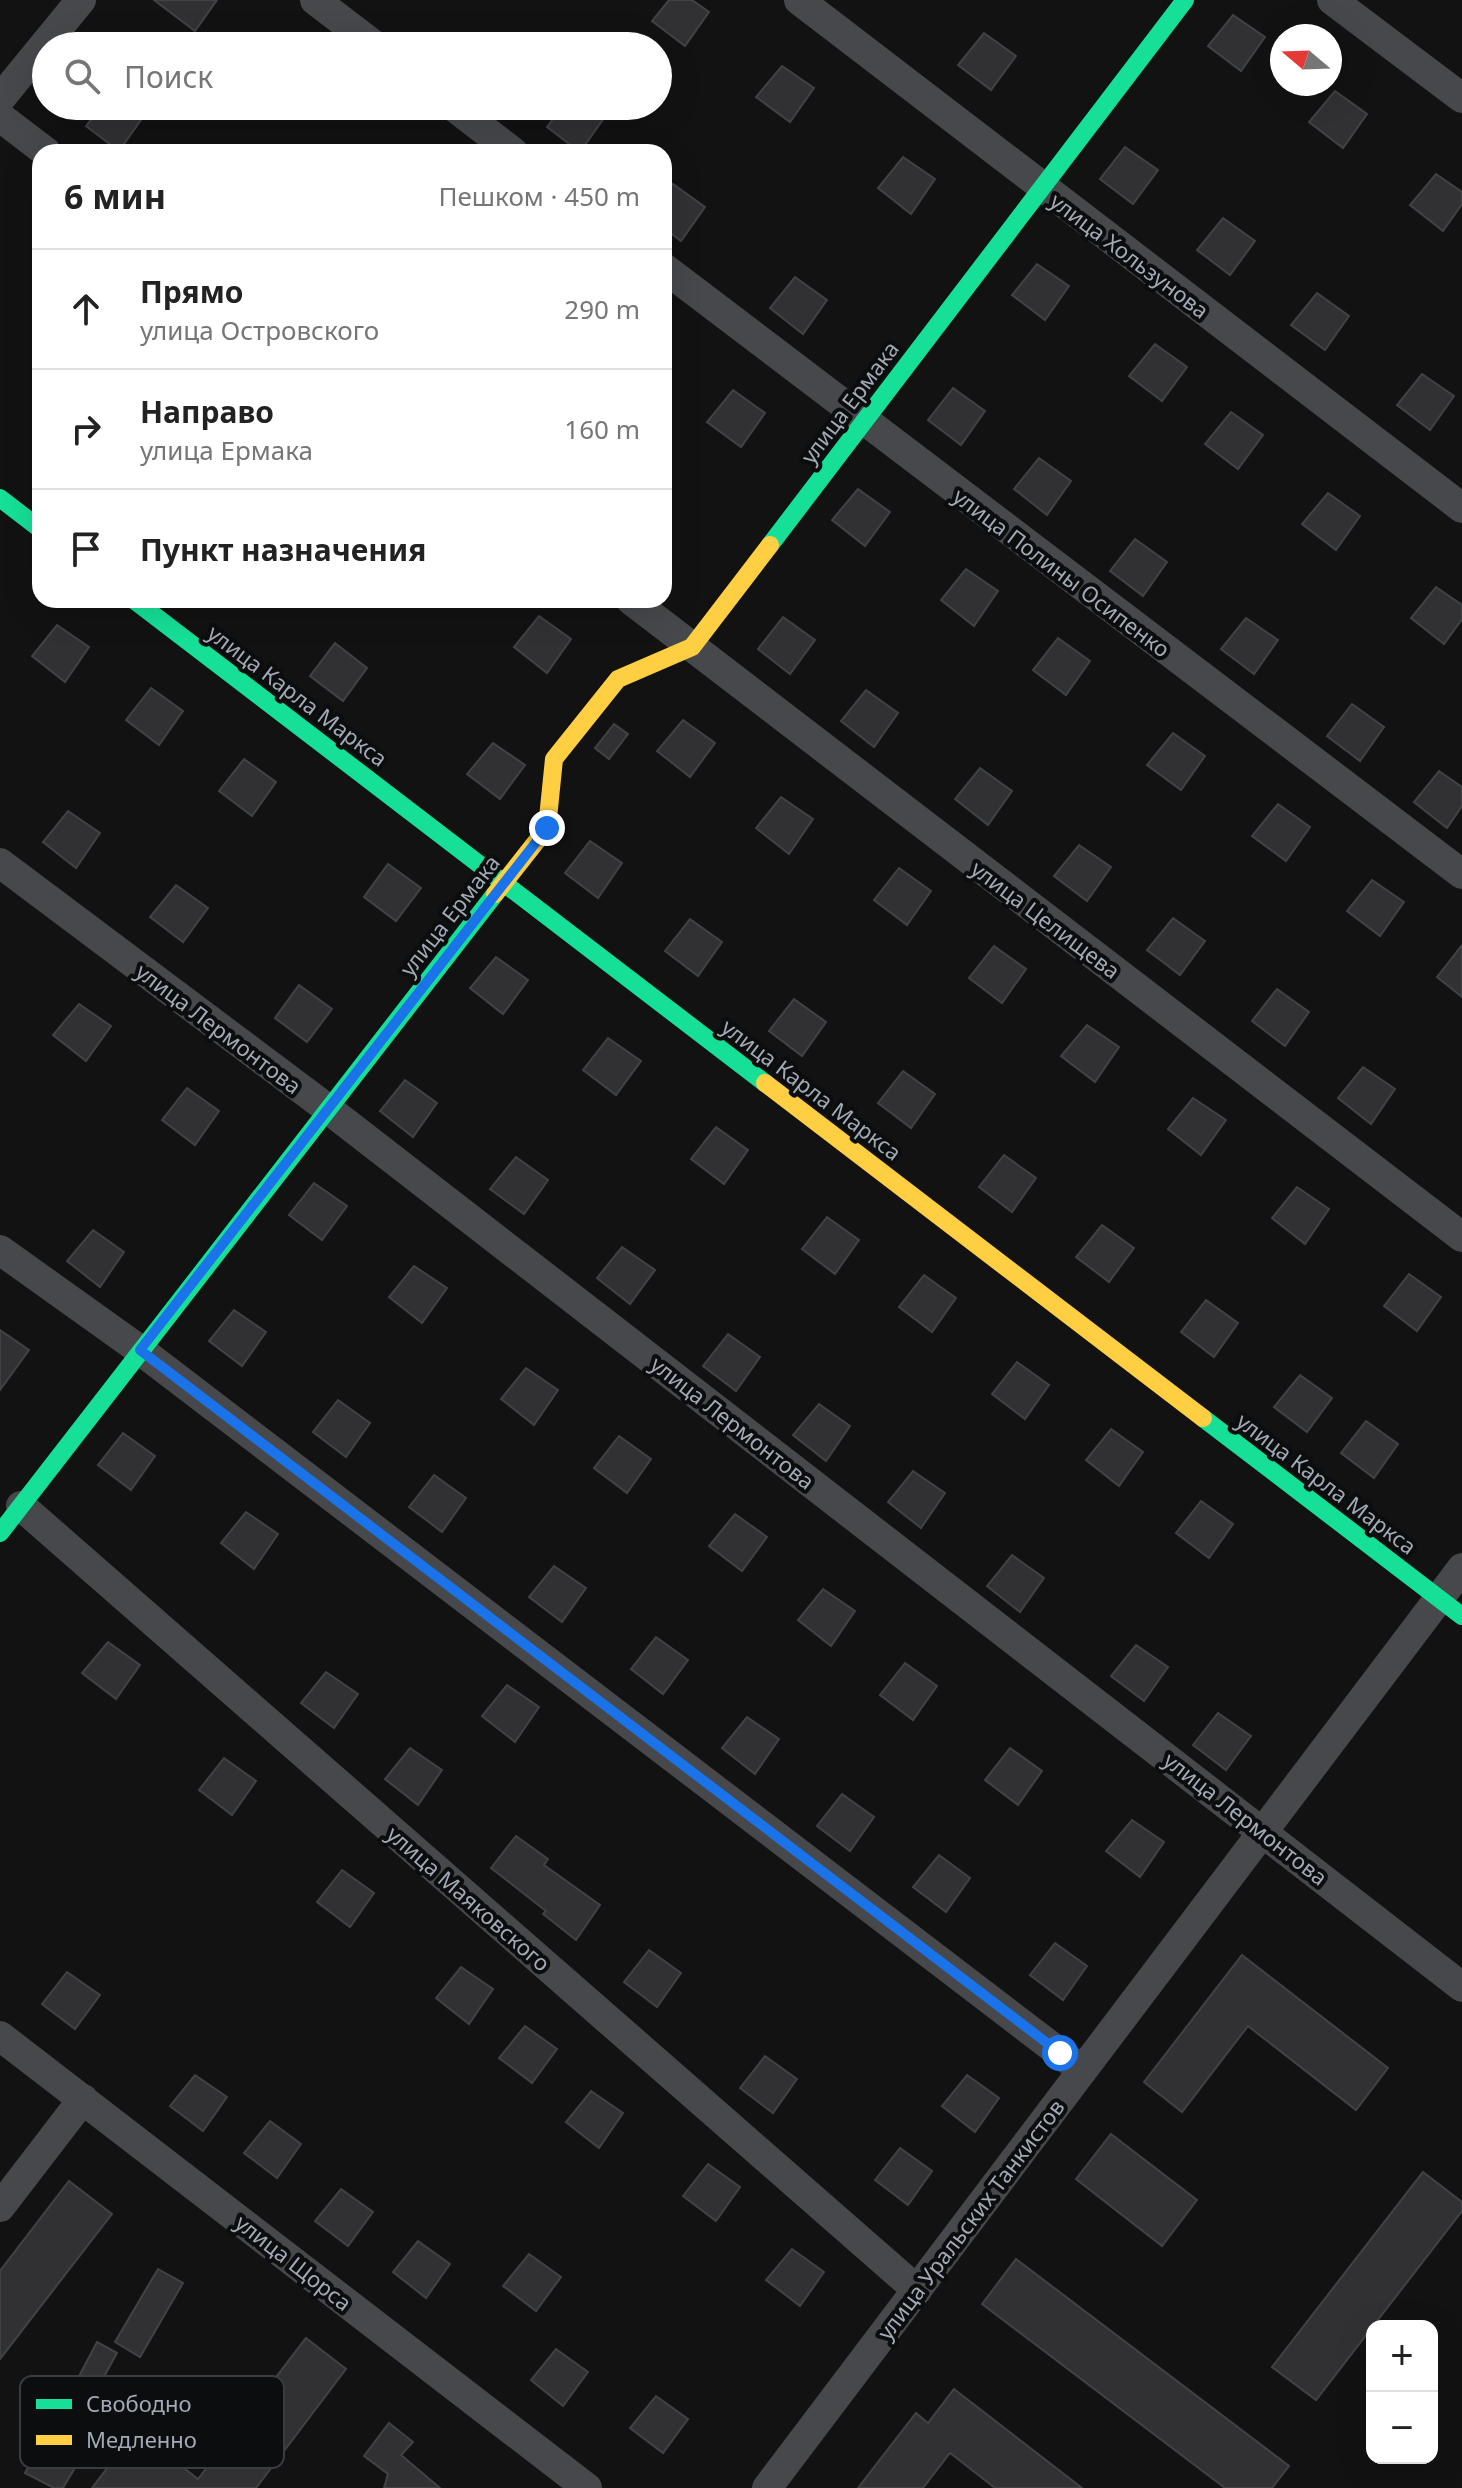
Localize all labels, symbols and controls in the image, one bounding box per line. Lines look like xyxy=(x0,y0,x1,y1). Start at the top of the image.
north arrow xyxy=(1270,24,1342,96)
search box xyxy=(32,32,672,120)
icon: search xyxy=(60,54,104,98)
text: Поиск xyxy=(124,56,213,97)
text: 6 мин xyxy=(64,173,166,219)
text: Пешком · 450 m xyxy=(438,178,640,214)
street label: улица Хользунова xyxy=(1045,185,1215,325)
text: Прямо xyxy=(140,271,244,312)
icon: ahead xyxy=(64,287,108,331)
text: 290 m xyxy=(564,291,640,327)
text: улица Островского xyxy=(140,312,379,348)
street label: улица Ермака xyxy=(793,335,905,469)
text: Направо xyxy=(140,391,274,432)
icon: right xyxy=(64,407,108,451)
text: 160 m xyxy=(564,411,640,447)
text: улица Ермака xyxy=(140,432,313,468)
street label: улица Полины Осипенко xyxy=(947,480,1177,664)
icon: arrive xyxy=(64,527,108,571)
text: Пункт назначения xyxy=(140,529,426,570)
street label: улица Карла Маркса xyxy=(202,617,394,773)
route end xyxy=(529,810,565,846)
street label: улица Ермака xyxy=(392,848,506,982)
street label: улица Целищева xyxy=(965,853,1127,985)
street label: улица Лермонтова xyxy=(130,956,308,1100)
street label: улица Карла Маркса xyxy=(716,1011,908,1167)
street label: улица Лермонтова xyxy=(645,1349,821,1495)
street label: улица Карла Маркса xyxy=(1231,1405,1423,1561)
street label: улица Лермонтова xyxy=(1158,1745,1334,1891)
street label: улица Маяковского xyxy=(381,1819,557,1977)
route start xyxy=(1042,2035,1078,2071)
street label: улица Уральских Танкистов xyxy=(870,2093,1070,2345)
street label: улица Щорса xyxy=(230,2207,358,2317)
map controls xyxy=(1366,2320,1438,2464)
button: + xyxy=(1366,2320,1438,2392)
legend xyxy=(20,2376,284,2468)
text: Свободно xyxy=(86,2388,191,2418)
button: − xyxy=(1366,2392,1438,2464)
text: Медленно xyxy=(86,2424,197,2454)

